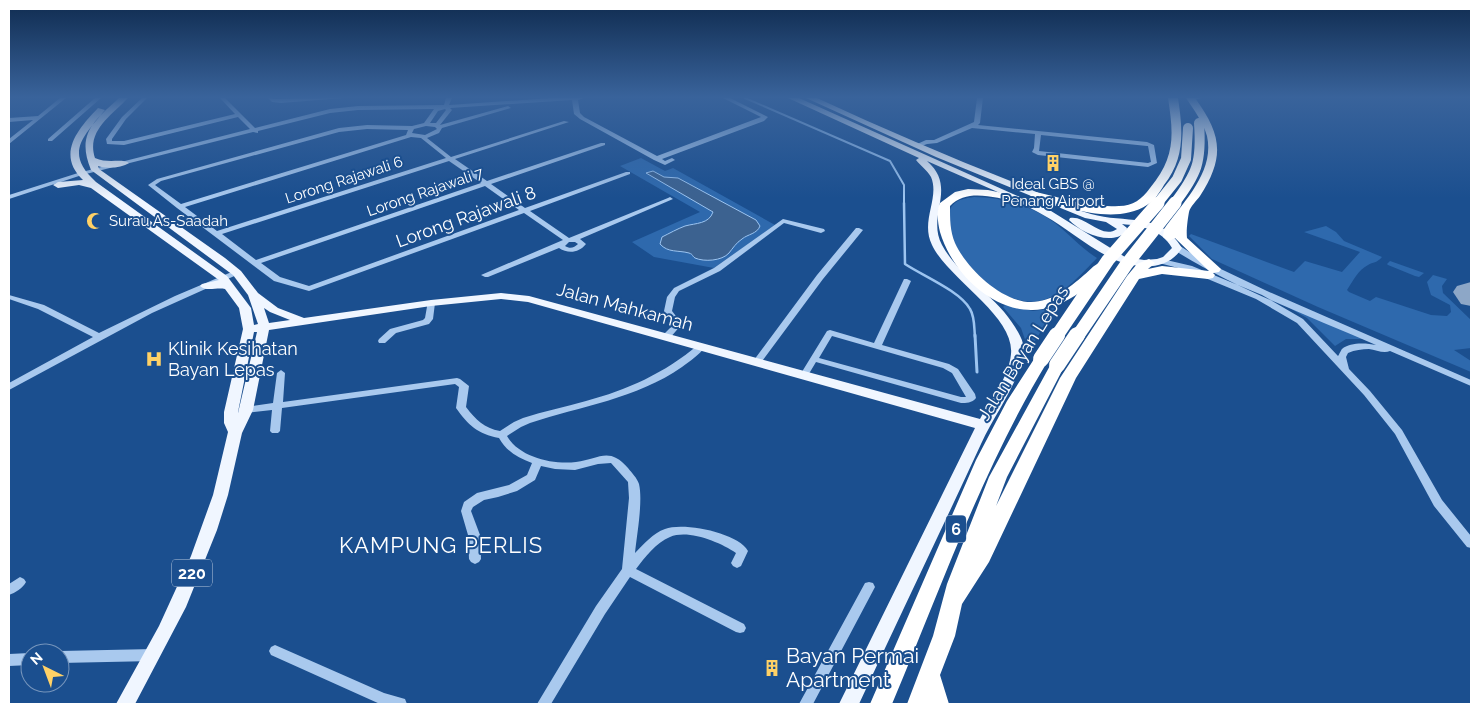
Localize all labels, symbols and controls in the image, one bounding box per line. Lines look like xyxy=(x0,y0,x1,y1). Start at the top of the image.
street label: Lorong Rajawali 6 xyxy=(283,152,405,208)
building icon: Ideal GBS @ Penang Airport xyxy=(1043,153,1063,173)
street label: Lorong Rajawali 7 xyxy=(364,164,486,220)
place label: Ideal GBS @ Penang Airport xyxy=(1001,175,1105,210)
street label: Lorong Rajawali 8 xyxy=(393,181,539,252)
mosque icon: Surau As-Saadah xyxy=(85,211,105,231)
place label: Surau As-Saadah xyxy=(109,212,228,230)
street label: Jalan Mahkamah xyxy=(555,278,696,335)
street label: Jalan Bayan Lepas xyxy=(973,281,1073,424)
place label: Klinik Kesihatan Bayan Lepas xyxy=(168,338,298,380)
hospital icon: Klinik Kesihatan Bayan Lepas xyxy=(144,349,164,369)
road number: 6 xyxy=(946,516,966,542)
district label: KAMPUNG PERLIS xyxy=(339,532,543,558)
road number: 220 xyxy=(172,560,212,586)
north arrow xyxy=(20,643,70,693)
place label: Bayan Permai Apartment xyxy=(786,643,919,692)
text: N xyxy=(27,649,46,668)
building icon: Bayan Permai Apartment xyxy=(762,658,782,678)

